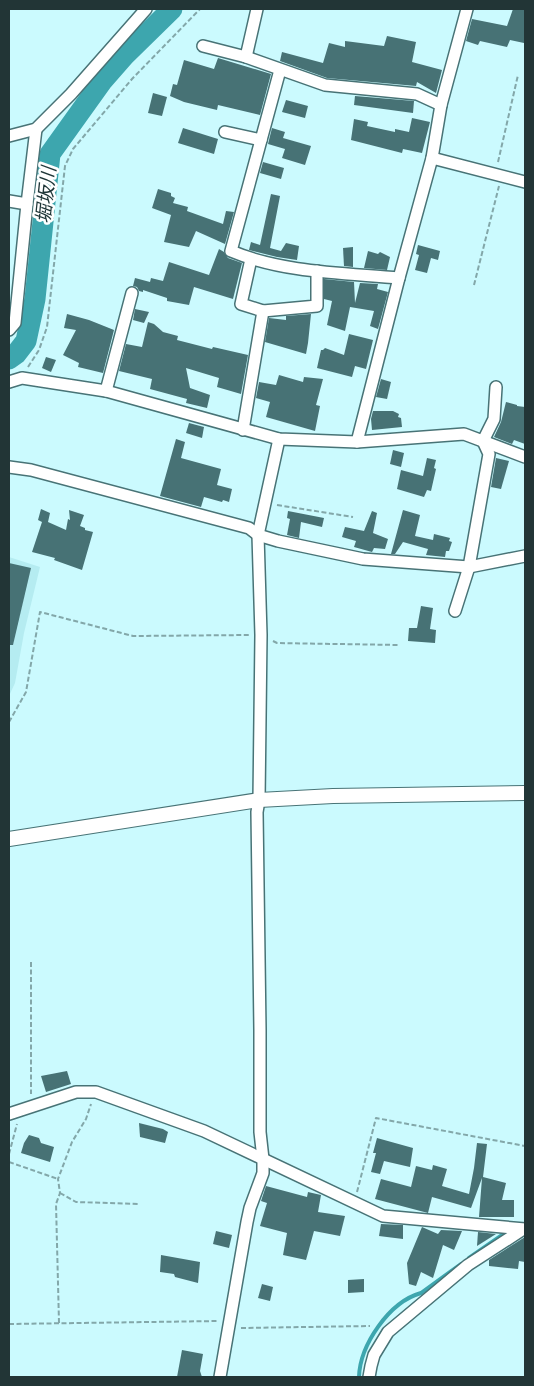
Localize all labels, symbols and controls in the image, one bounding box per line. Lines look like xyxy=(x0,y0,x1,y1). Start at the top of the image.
water label: 堀坂川 xyxy=(33,164,60,224)

